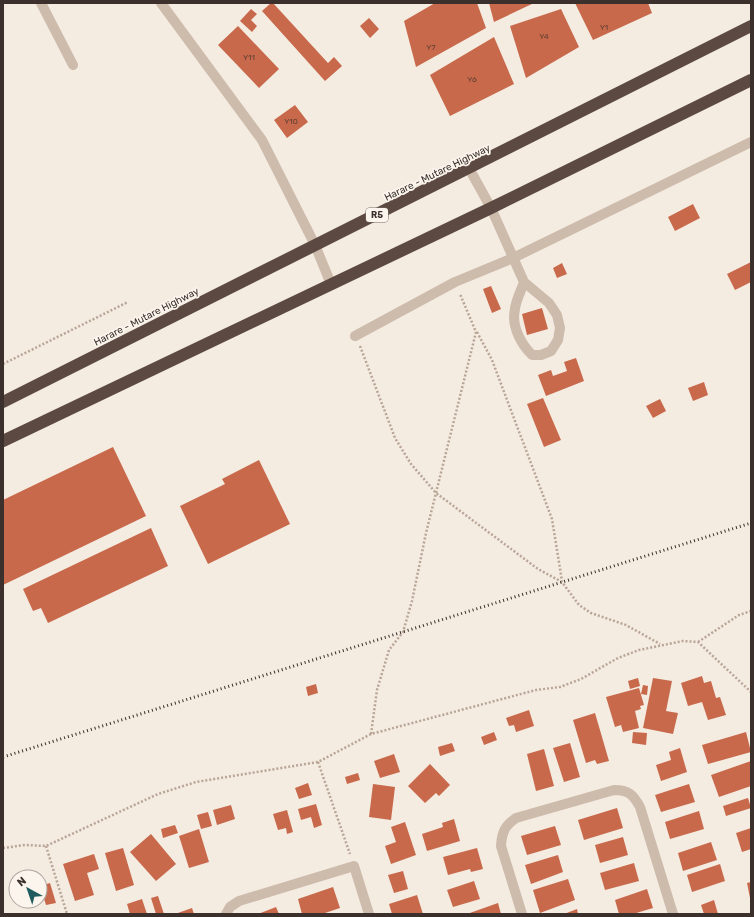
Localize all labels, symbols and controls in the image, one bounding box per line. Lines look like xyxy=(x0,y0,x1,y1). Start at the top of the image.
house number: Y1 xyxy=(600,23,608,32)
house number: Y4 xyxy=(539,32,549,41)
house number: Y7 xyxy=(426,43,436,52)
house number: Y11 xyxy=(243,53,255,62)
house number: Y6 xyxy=(467,75,477,84)
house number: Y10 xyxy=(284,117,298,126)
street label: Harare - Mutare Highway xyxy=(382,142,493,204)
road number: R5 xyxy=(366,208,388,222)
street label: Harare - Mutare Highway xyxy=(92,285,201,349)
north arrow xyxy=(8,869,48,909)
text: N xyxy=(15,874,29,889)

